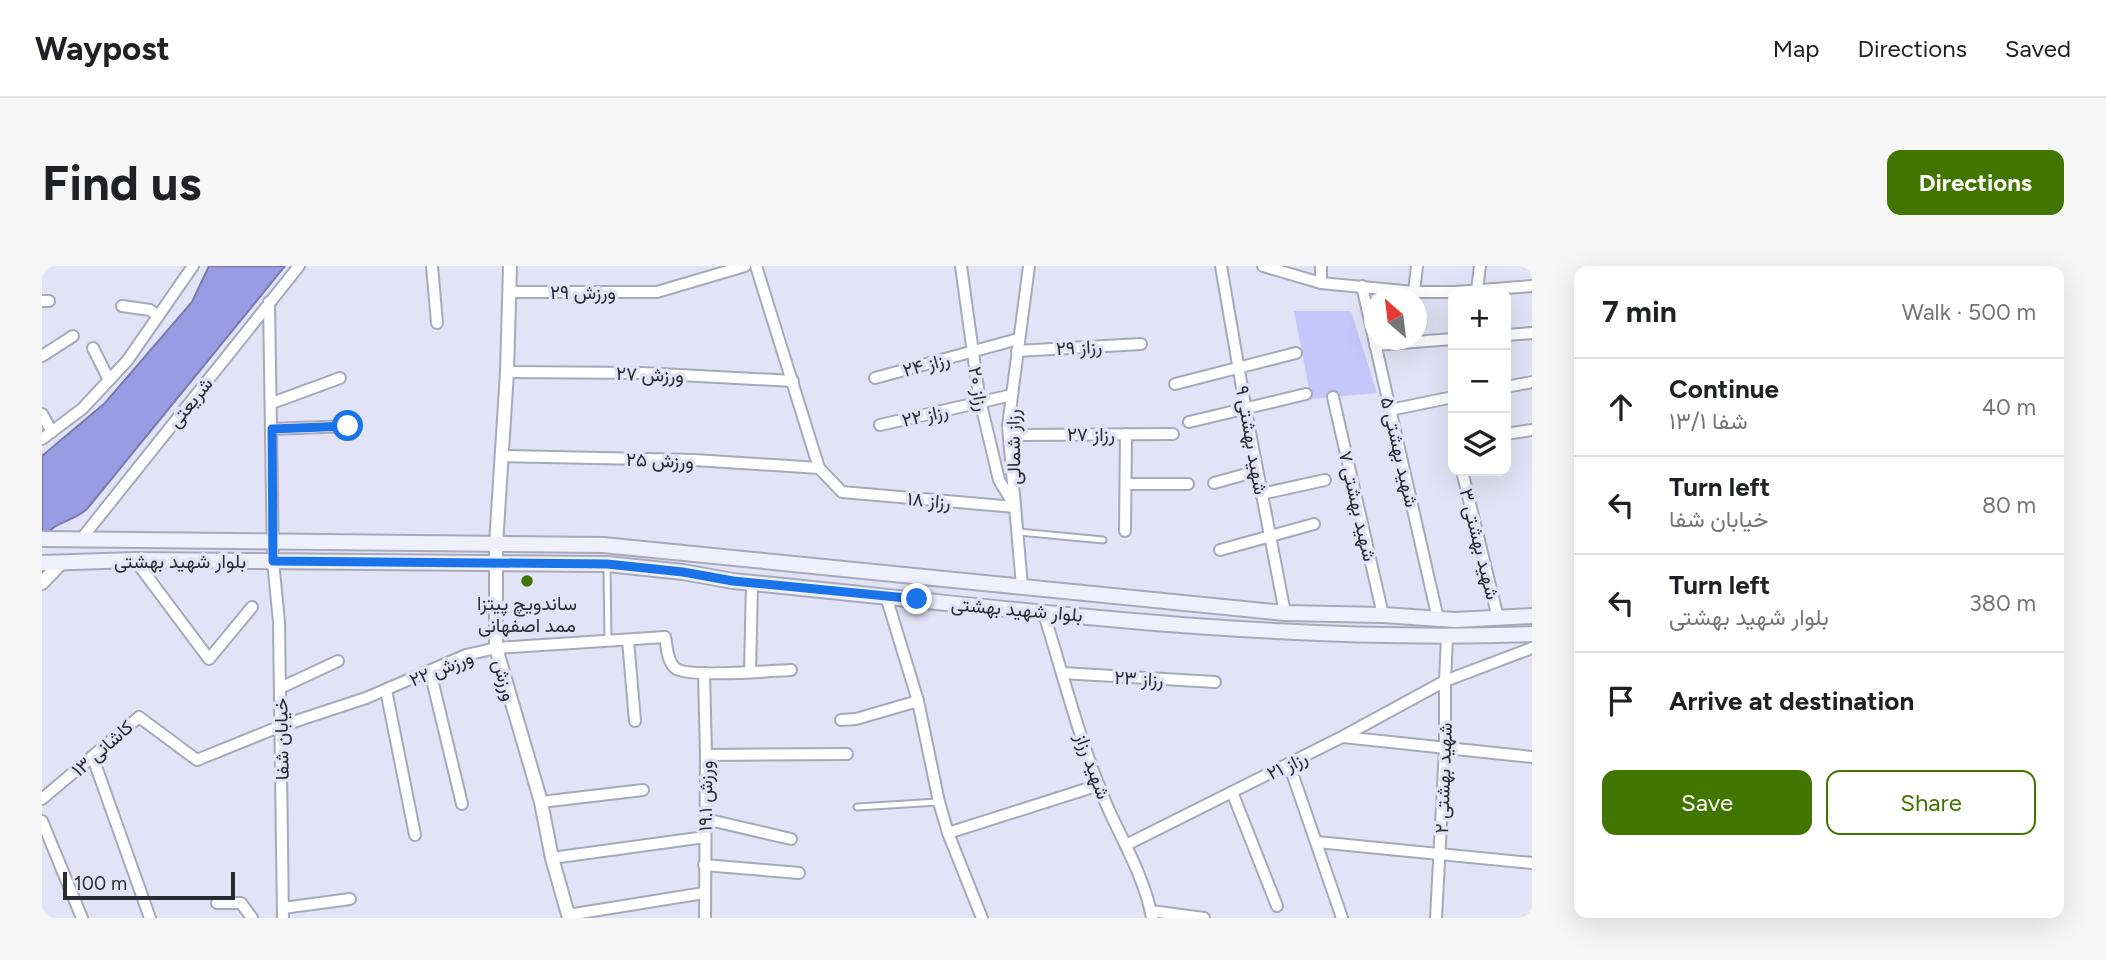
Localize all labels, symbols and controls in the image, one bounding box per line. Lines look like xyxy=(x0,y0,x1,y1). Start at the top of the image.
text: Waypost xyxy=(35,29,170,68)
text: Map xyxy=(1773,34,1819,63)
text: Directions xyxy=(1857,34,1967,63)
text: Saved xyxy=(2005,34,2071,63)
button: Directions xyxy=(1887,150,2064,215)
text: Find us xyxy=(42,153,201,212)
street label: ورزش ۲۹ xyxy=(550,281,616,304)
north arrow xyxy=(1364,287,1427,350)
map controls xyxy=(1448,287,1511,476)
button: + xyxy=(1448,287,1511,350)
text: 7 min xyxy=(1602,293,1677,330)
text: Walk · 500 m xyxy=(1902,298,2036,326)
street label: رزاز ۲۹ xyxy=(1055,335,1103,360)
street label: رزاز ۲۴ xyxy=(900,347,952,382)
button: − xyxy=(1448,350,1511,413)
street label: ورزش ۲۷ xyxy=(616,362,684,387)
street label: رزاز ۲۰ xyxy=(963,365,994,413)
street label: شریعتی xyxy=(163,372,218,432)
text: Continue xyxy=(1669,373,1779,405)
street label: شهید بهشتی ۹ xyxy=(1231,384,1272,496)
icon: ahead xyxy=(1602,388,1640,426)
text: 40 m xyxy=(1982,393,2036,421)
street label: شهید بهشتی ۵ xyxy=(1376,395,1423,509)
street label: رزاز ۲۲ xyxy=(900,399,951,432)
text: شفا ۱۳/۱ xyxy=(1669,407,1748,435)
street label: رزاز شمالی xyxy=(1001,409,1026,485)
route start xyxy=(332,410,363,441)
button: layers xyxy=(1448,413,1511,476)
street label: رزاز ۲۷ xyxy=(1067,423,1115,446)
street label: ورزش ۲۵ xyxy=(626,448,694,473)
street label: شهید بهشتی ۷ xyxy=(1334,449,1381,563)
text: Turn left xyxy=(1669,471,1770,503)
street label: شهید بهشتی ۳ xyxy=(1455,486,1504,602)
icon: left xyxy=(1602,486,1640,524)
street label: رزاز ۱۸ xyxy=(906,487,952,514)
text: 80 m xyxy=(1982,491,2036,519)
text: خیابان شفا xyxy=(1669,505,1768,533)
street label: بلوار شهید بهشتی xyxy=(114,550,246,573)
text: Turn left xyxy=(1669,569,1770,601)
marker: ساندویچ پیتزا ممد اصفهانی xyxy=(519,573,535,589)
route end xyxy=(901,583,932,614)
icon: left xyxy=(1602,584,1640,622)
text: 380 m xyxy=(1969,589,2036,617)
place label: ساندویچ پیتزا ممد اصفهانی xyxy=(477,592,577,637)
street label: بلوار شهید بهشتی xyxy=(950,592,1084,627)
text: بلوار شهید بهشتی xyxy=(1669,603,1829,631)
street label: ورزش ۲۲ xyxy=(406,645,476,692)
street label: ورزش xyxy=(488,657,521,703)
street label: رزاز ۲۳ xyxy=(1114,666,1164,691)
icon: arrive xyxy=(1602,682,1640,720)
text: Arrive at destination xyxy=(1669,685,1914,717)
street label: خیابان شفا xyxy=(269,698,294,780)
street label: کاشانی ۱۳ xyxy=(67,715,138,781)
street label: شهید بهشتی ۲ xyxy=(1430,722,1457,834)
street label: شهید رزاز xyxy=(1070,729,1115,802)
street label: رزاز ۲۱ xyxy=(1263,746,1311,785)
street label: ورزش ۱۹.۱ xyxy=(693,760,718,832)
button: Save xyxy=(1602,770,1812,835)
button: Share xyxy=(1826,770,2036,835)
scale bar xyxy=(63,869,234,901)
text: 100 m xyxy=(74,872,127,895)

